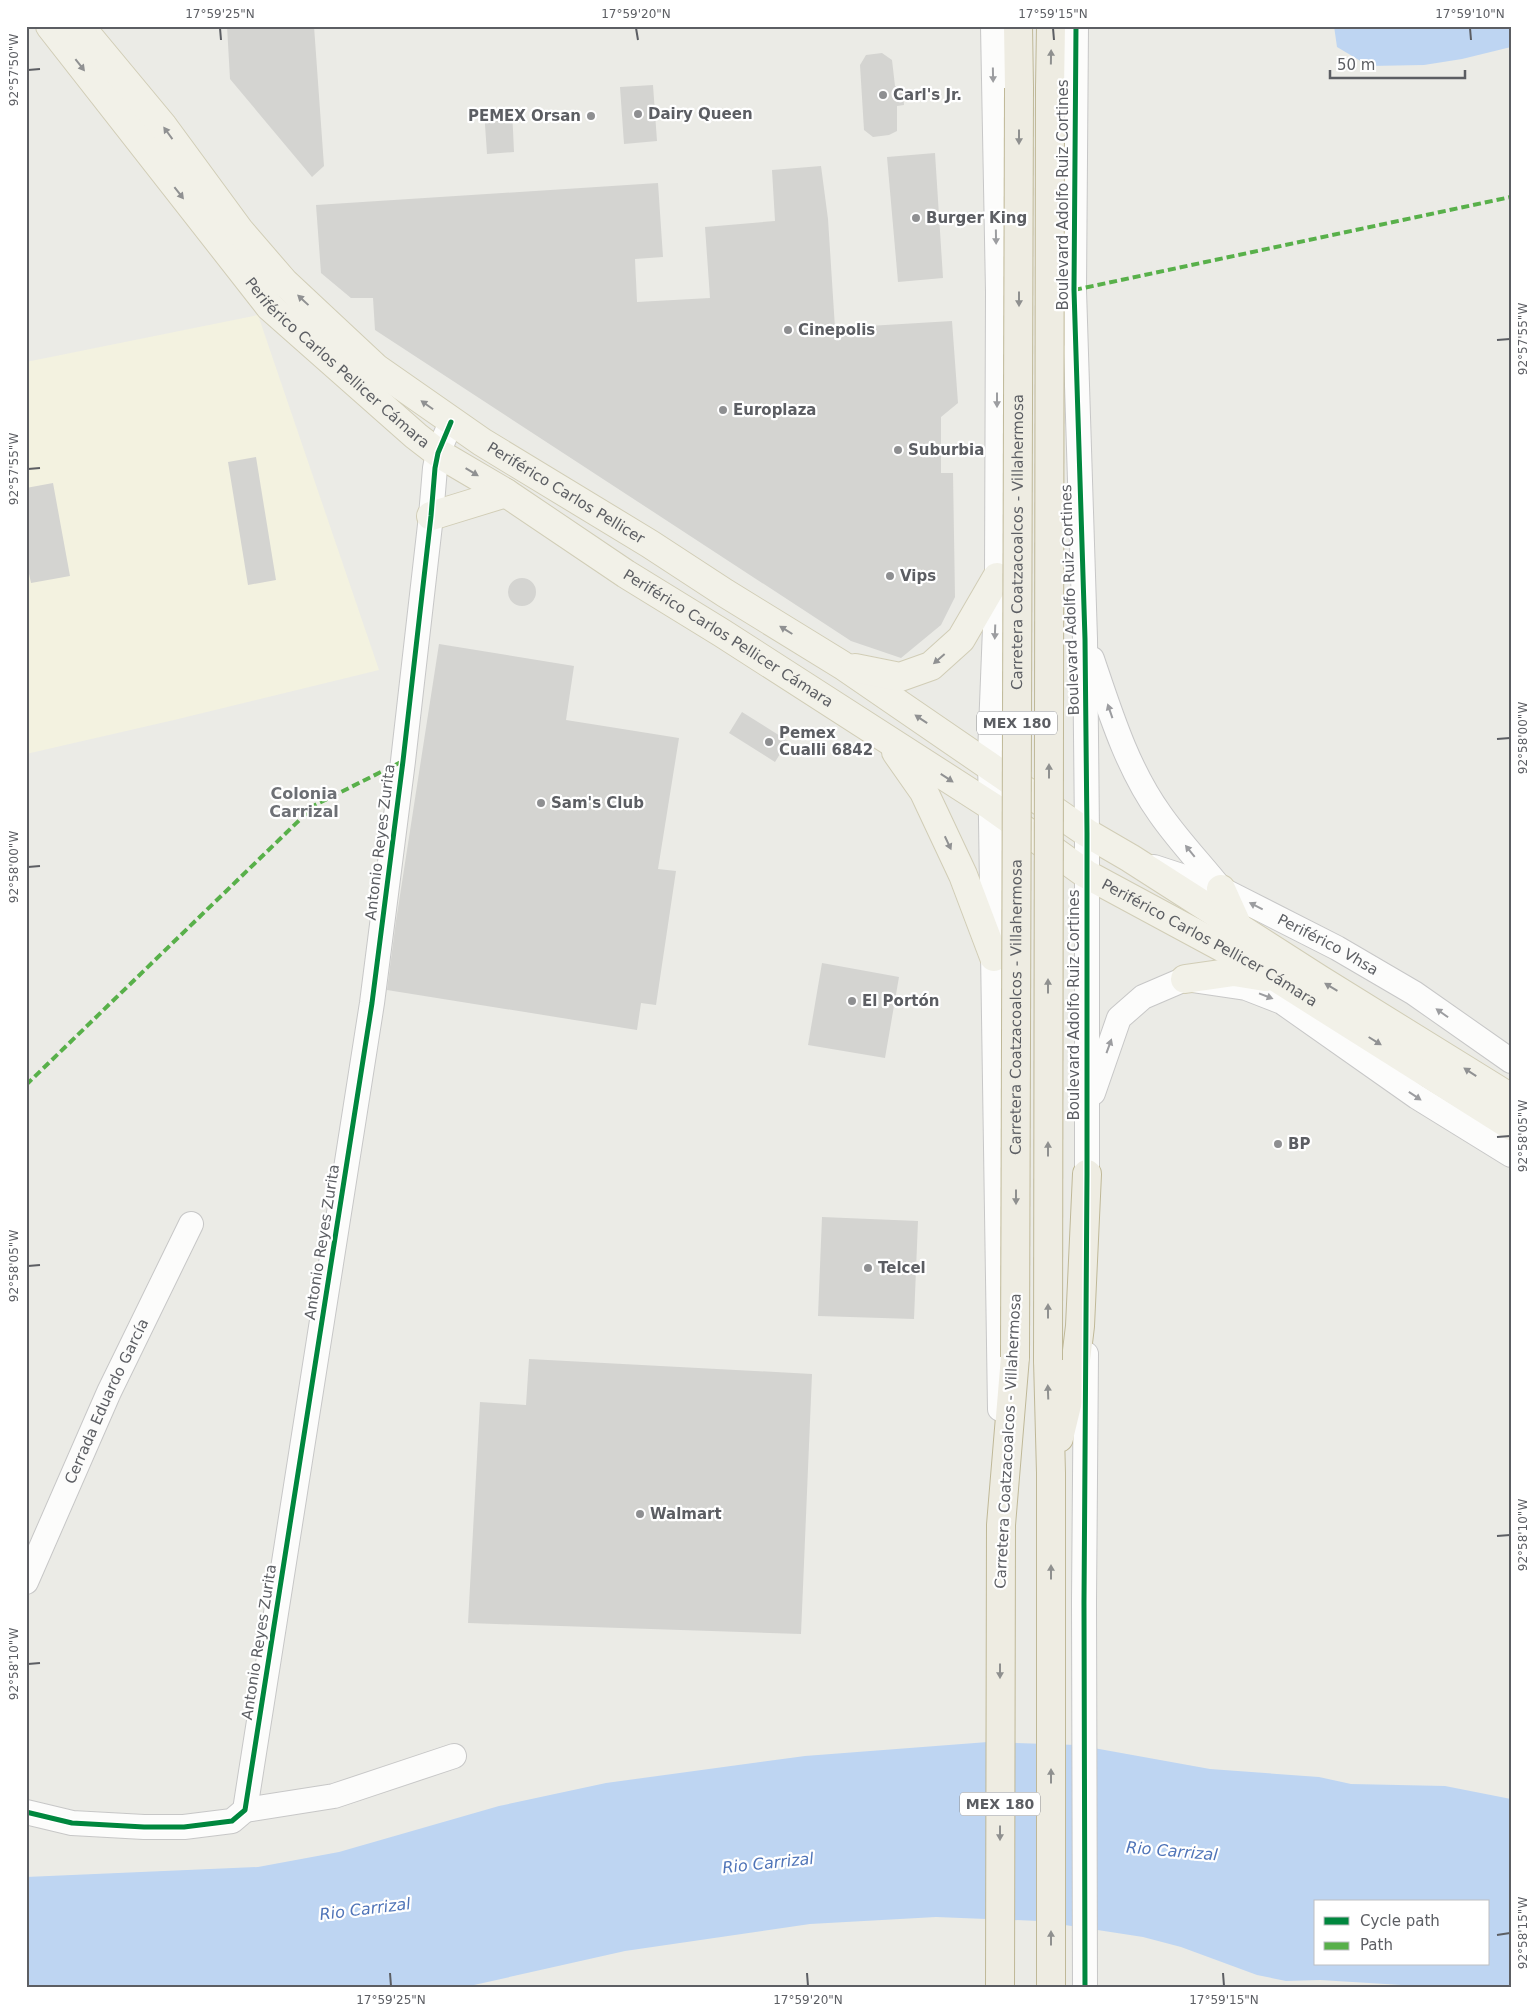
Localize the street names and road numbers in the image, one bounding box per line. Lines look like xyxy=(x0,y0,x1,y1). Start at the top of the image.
street label: Boulevard Adolfo Ruiz Cortines xyxy=(1054,79,1072,311)
street label: Periférico Carlos Pellicer Cámara xyxy=(241,274,433,452)
street label: Carretera Coatzacoalcos - Villahermosa xyxy=(1008,394,1027,690)
street label: Periférico Carlos Pellicer xyxy=(484,438,649,548)
street label: Boulevard Adolfo Ruiz Cortines xyxy=(1057,484,1083,716)
street label: Periférico Carlos Pellicer Cámara xyxy=(620,566,837,711)
road number: MEX 180 xyxy=(977,711,1057,734)
street label: Antonio Reyes Zurita xyxy=(361,763,399,921)
street label: Carretera Coatzacoalcos - Villahermosa xyxy=(1007,859,1026,1155)
street label: Periférico Carlos Pellicer Cámara xyxy=(1099,875,1321,1010)
street label: Boulevard Adolfo Ruiz Cortines xyxy=(1065,889,1083,1121)
street label: Periférico Vhsa xyxy=(1274,910,1382,979)
street label: Antonio Reyes Zurita xyxy=(301,1163,343,1321)
street label: Carretera Coatzacoalcos - Villahermosa xyxy=(991,1293,1025,1589)
street label: Cerrada Eduardo García xyxy=(61,1316,152,1487)
street label: Antonio Reyes Zurita xyxy=(238,1563,280,1721)
road number: MEX 180 xyxy=(960,1792,1040,1816)

